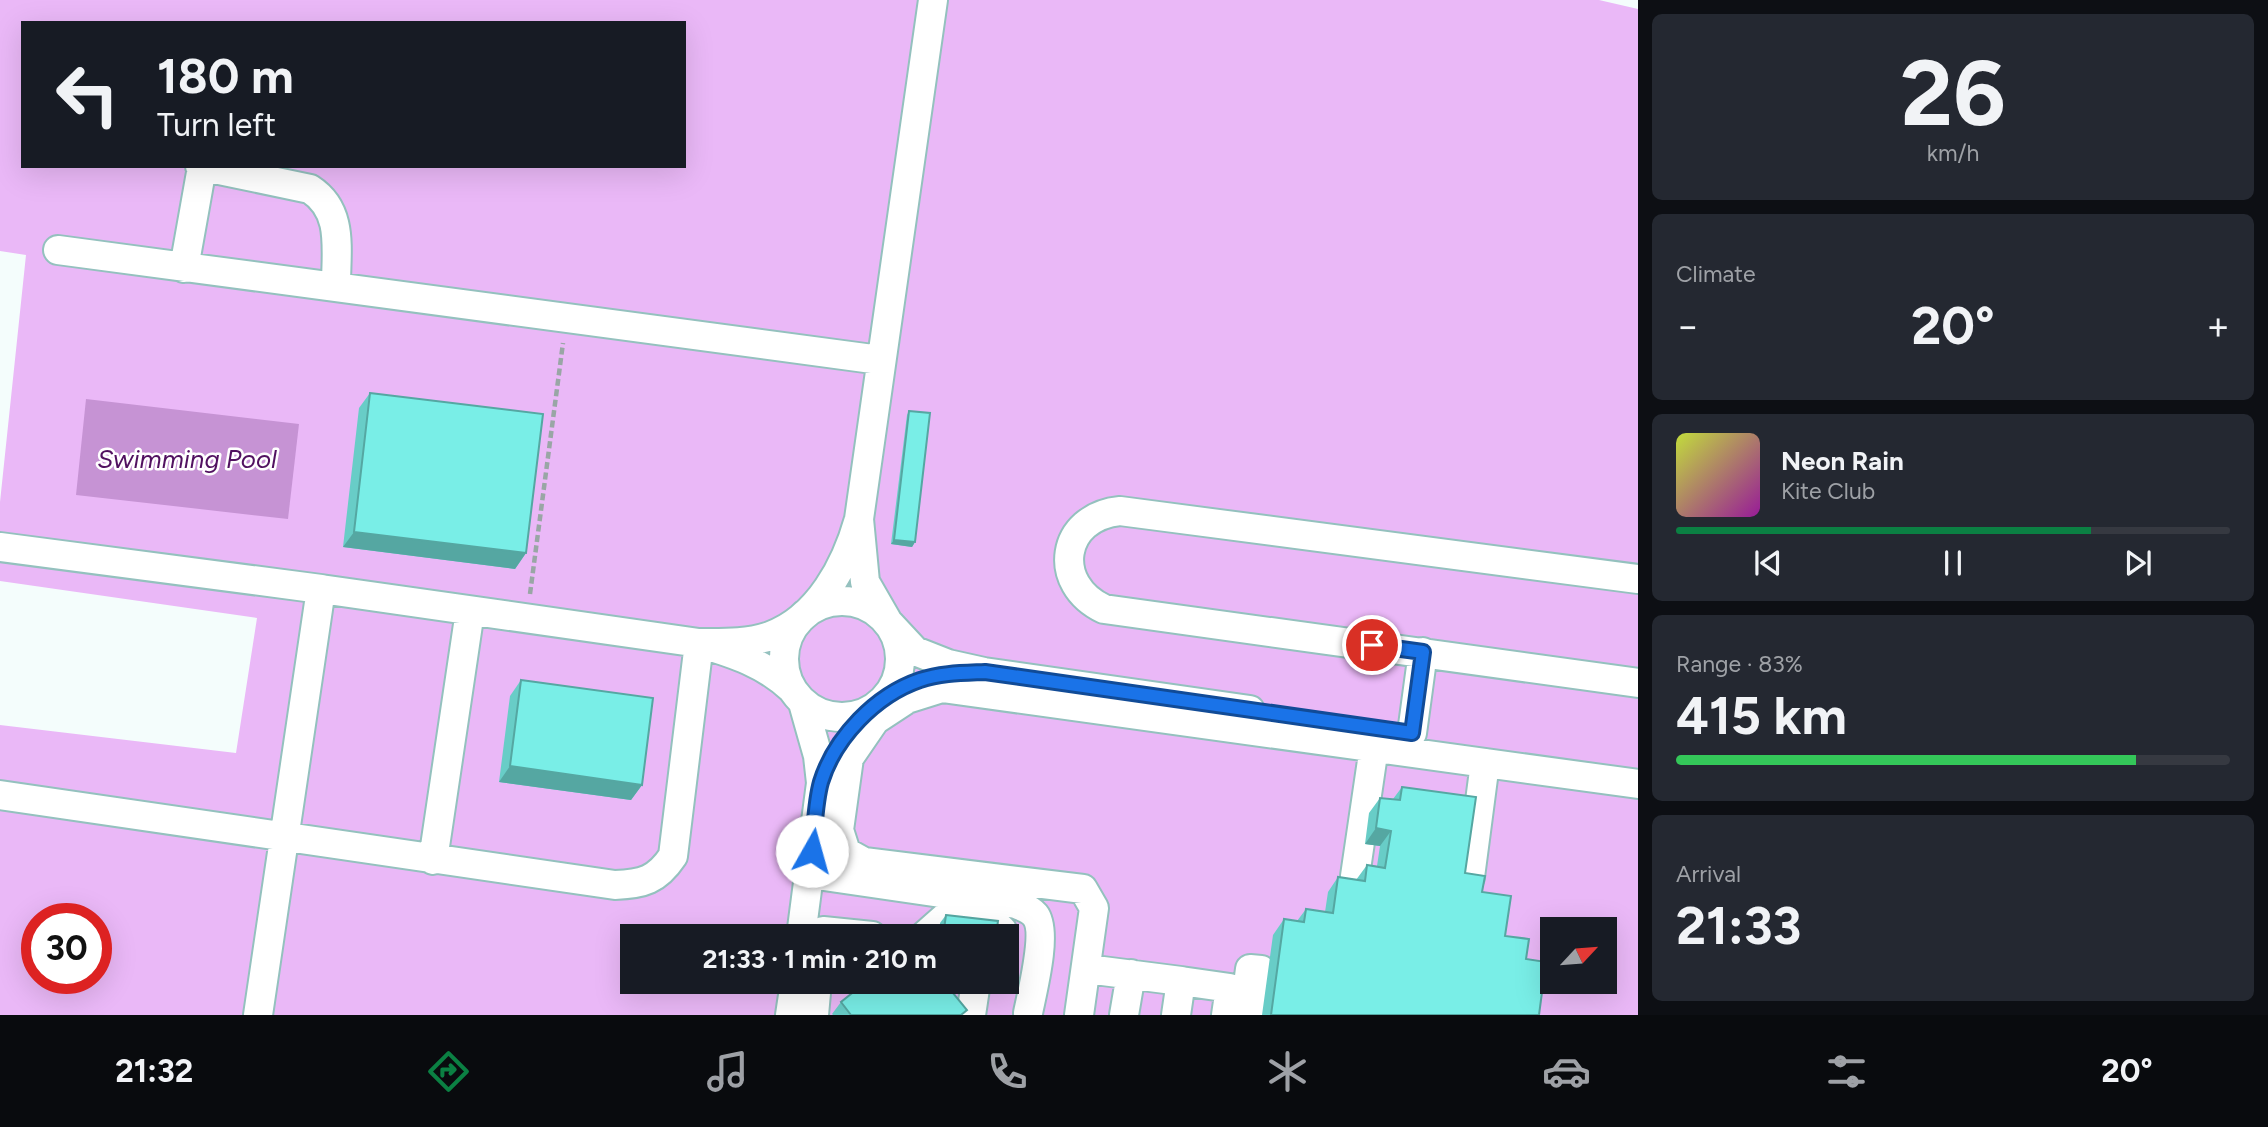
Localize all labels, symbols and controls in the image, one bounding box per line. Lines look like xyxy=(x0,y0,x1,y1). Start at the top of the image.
text: 26 xyxy=(1900,39,2006,148)
text: 180 m xyxy=(157,46,294,105)
icon: left xyxy=(42,49,133,140)
text: Turn left xyxy=(157,106,276,144)
text: km/h xyxy=(1927,139,1979,167)
text: Climate xyxy=(1676,260,1755,288)
text: 20° xyxy=(1911,295,1995,357)
text: − xyxy=(1676,303,1700,349)
text: + xyxy=(2206,303,2230,349)
water label: Swimming Pool xyxy=(97,443,277,475)
text: Neon Rain xyxy=(1781,445,1904,477)
text: Kite Club xyxy=(1781,477,1875,505)
icon: previous xyxy=(1749,544,1787,582)
icon: pause xyxy=(1934,544,1972,582)
icon: next xyxy=(2119,544,2157,582)
pin xyxy=(1342,615,1402,675)
icon: arrive xyxy=(1353,626,1391,664)
text: Range · 83% xyxy=(1676,650,1803,678)
text: 415 km xyxy=(1676,685,1847,747)
position arrow xyxy=(775,814,849,888)
text: Arrival xyxy=(1676,860,1741,888)
text: 21:33 xyxy=(1676,895,1802,957)
speed limit sign: 30 xyxy=(21,903,112,994)
north arrow xyxy=(1540,917,1617,994)
map controls xyxy=(1540,917,1617,994)
text: 21:33 · 1 min · 210 m xyxy=(702,943,937,975)
icon: directions xyxy=(424,1047,473,1096)
icon: music xyxy=(703,1047,752,1096)
icon: phone xyxy=(983,1047,1032,1096)
icon: climate xyxy=(1263,1047,1312,1096)
icon: car xyxy=(1542,1047,1591,1096)
icon: filters xyxy=(1822,1047,1871,1096)
text: 21:32 xyxy=(115,1052,193,1090)
text: 20° xyxy=(2101,1052,2153,1090)

